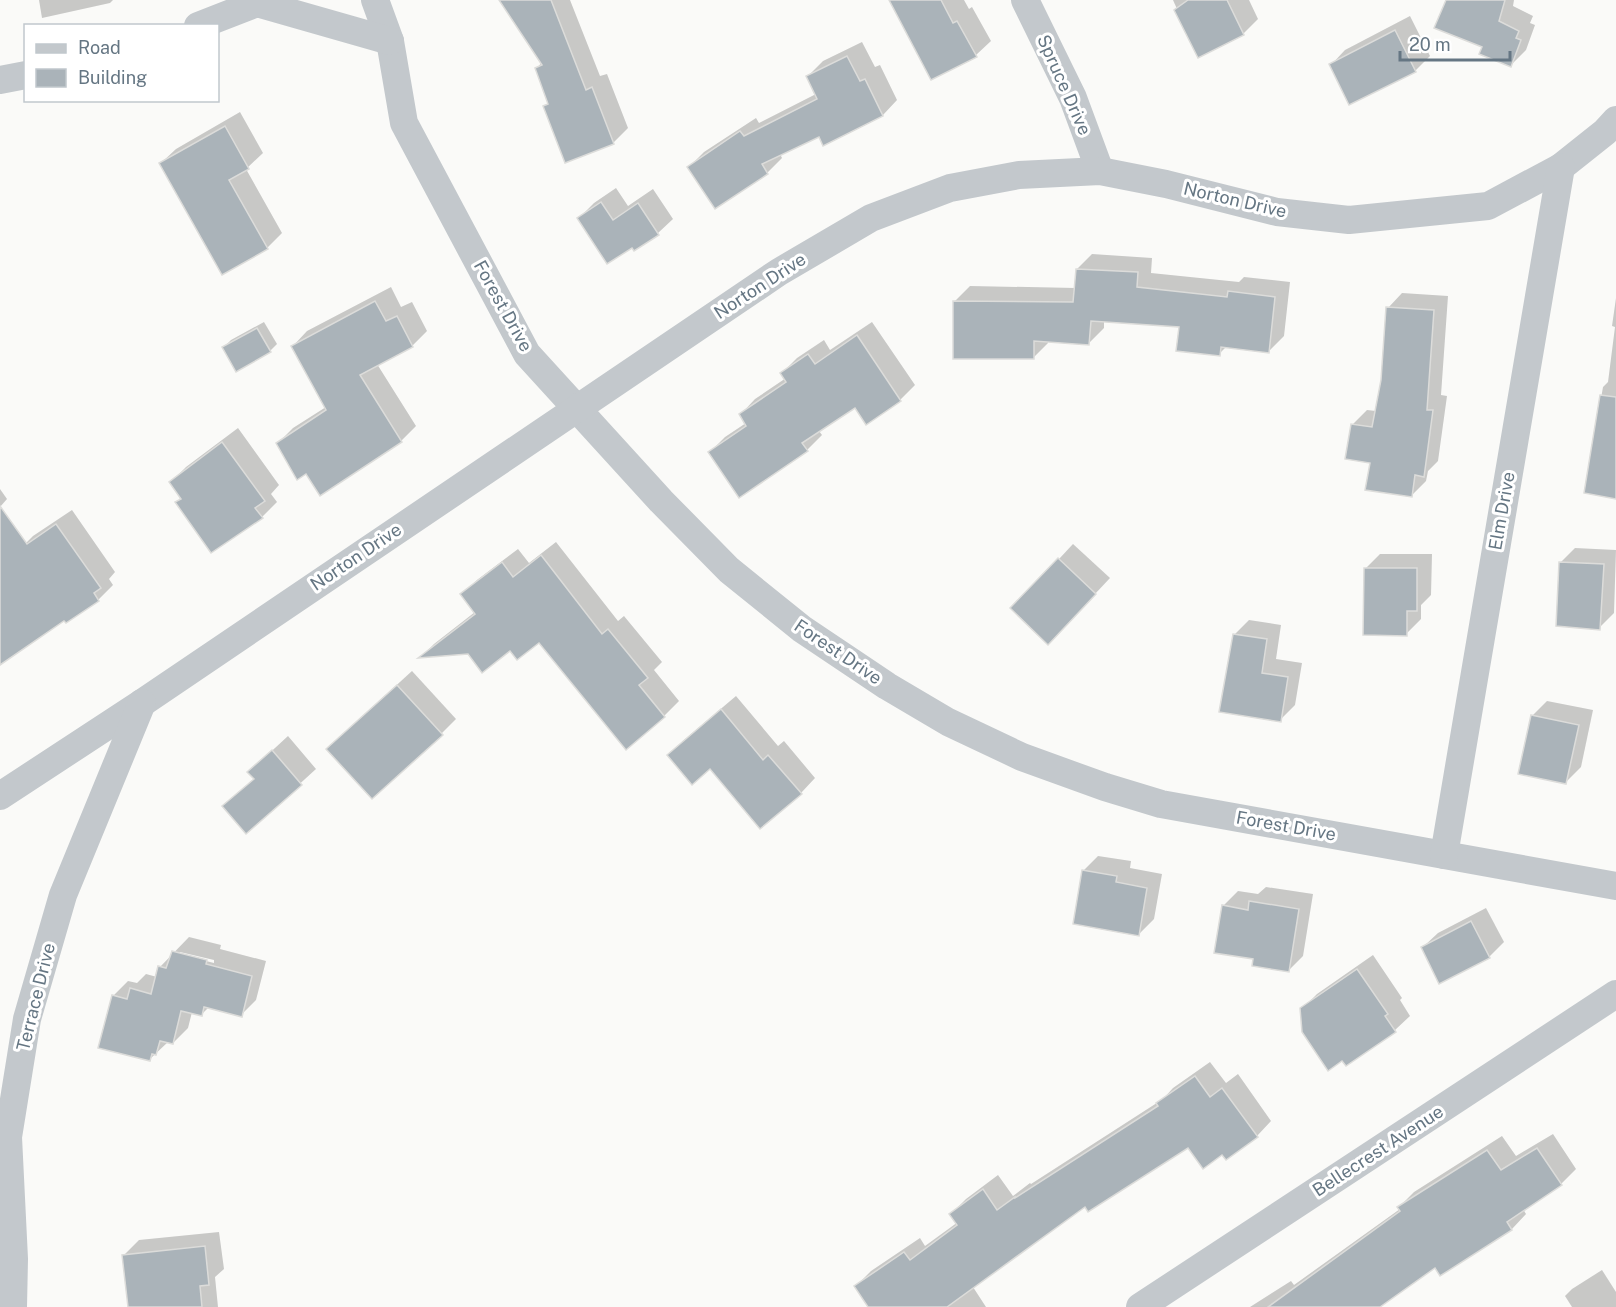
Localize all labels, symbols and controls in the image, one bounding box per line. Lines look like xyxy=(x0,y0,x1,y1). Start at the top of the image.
legend xyxy=(24,24,219,102)
scale bar xyxy=(1400,24,1510,62)
street label: Spruce Drive xyxy=(1033,31,1096,138)
text: 20 m xyxy=(1409,34,1451,55)
text: Road xyxy=(78,37,121,58)
text: Building xyxy=(78,67,147,88)
street label: Norton Drive xyxy=(1182,177,1289,222)
street label: Norton Drive xyxy=(710,248,810,323)
street label: Forest Drive xyxy=(470,257,537,355)
street label: Elm Drive xyxy=(1484,470,1519,552)
street label: Norton Drive xyxy=(306,518,405,595)
street label: Forest Drive xyxy=(791,615,886,689)
street label: Forest Drive xyxy=(1235,806,1338,845)
street label: Terrace Drive xyxy=(12,941,59,1053)
street label: Bellecrest Avenue xyxy=(1308,1101,1447,1201)

